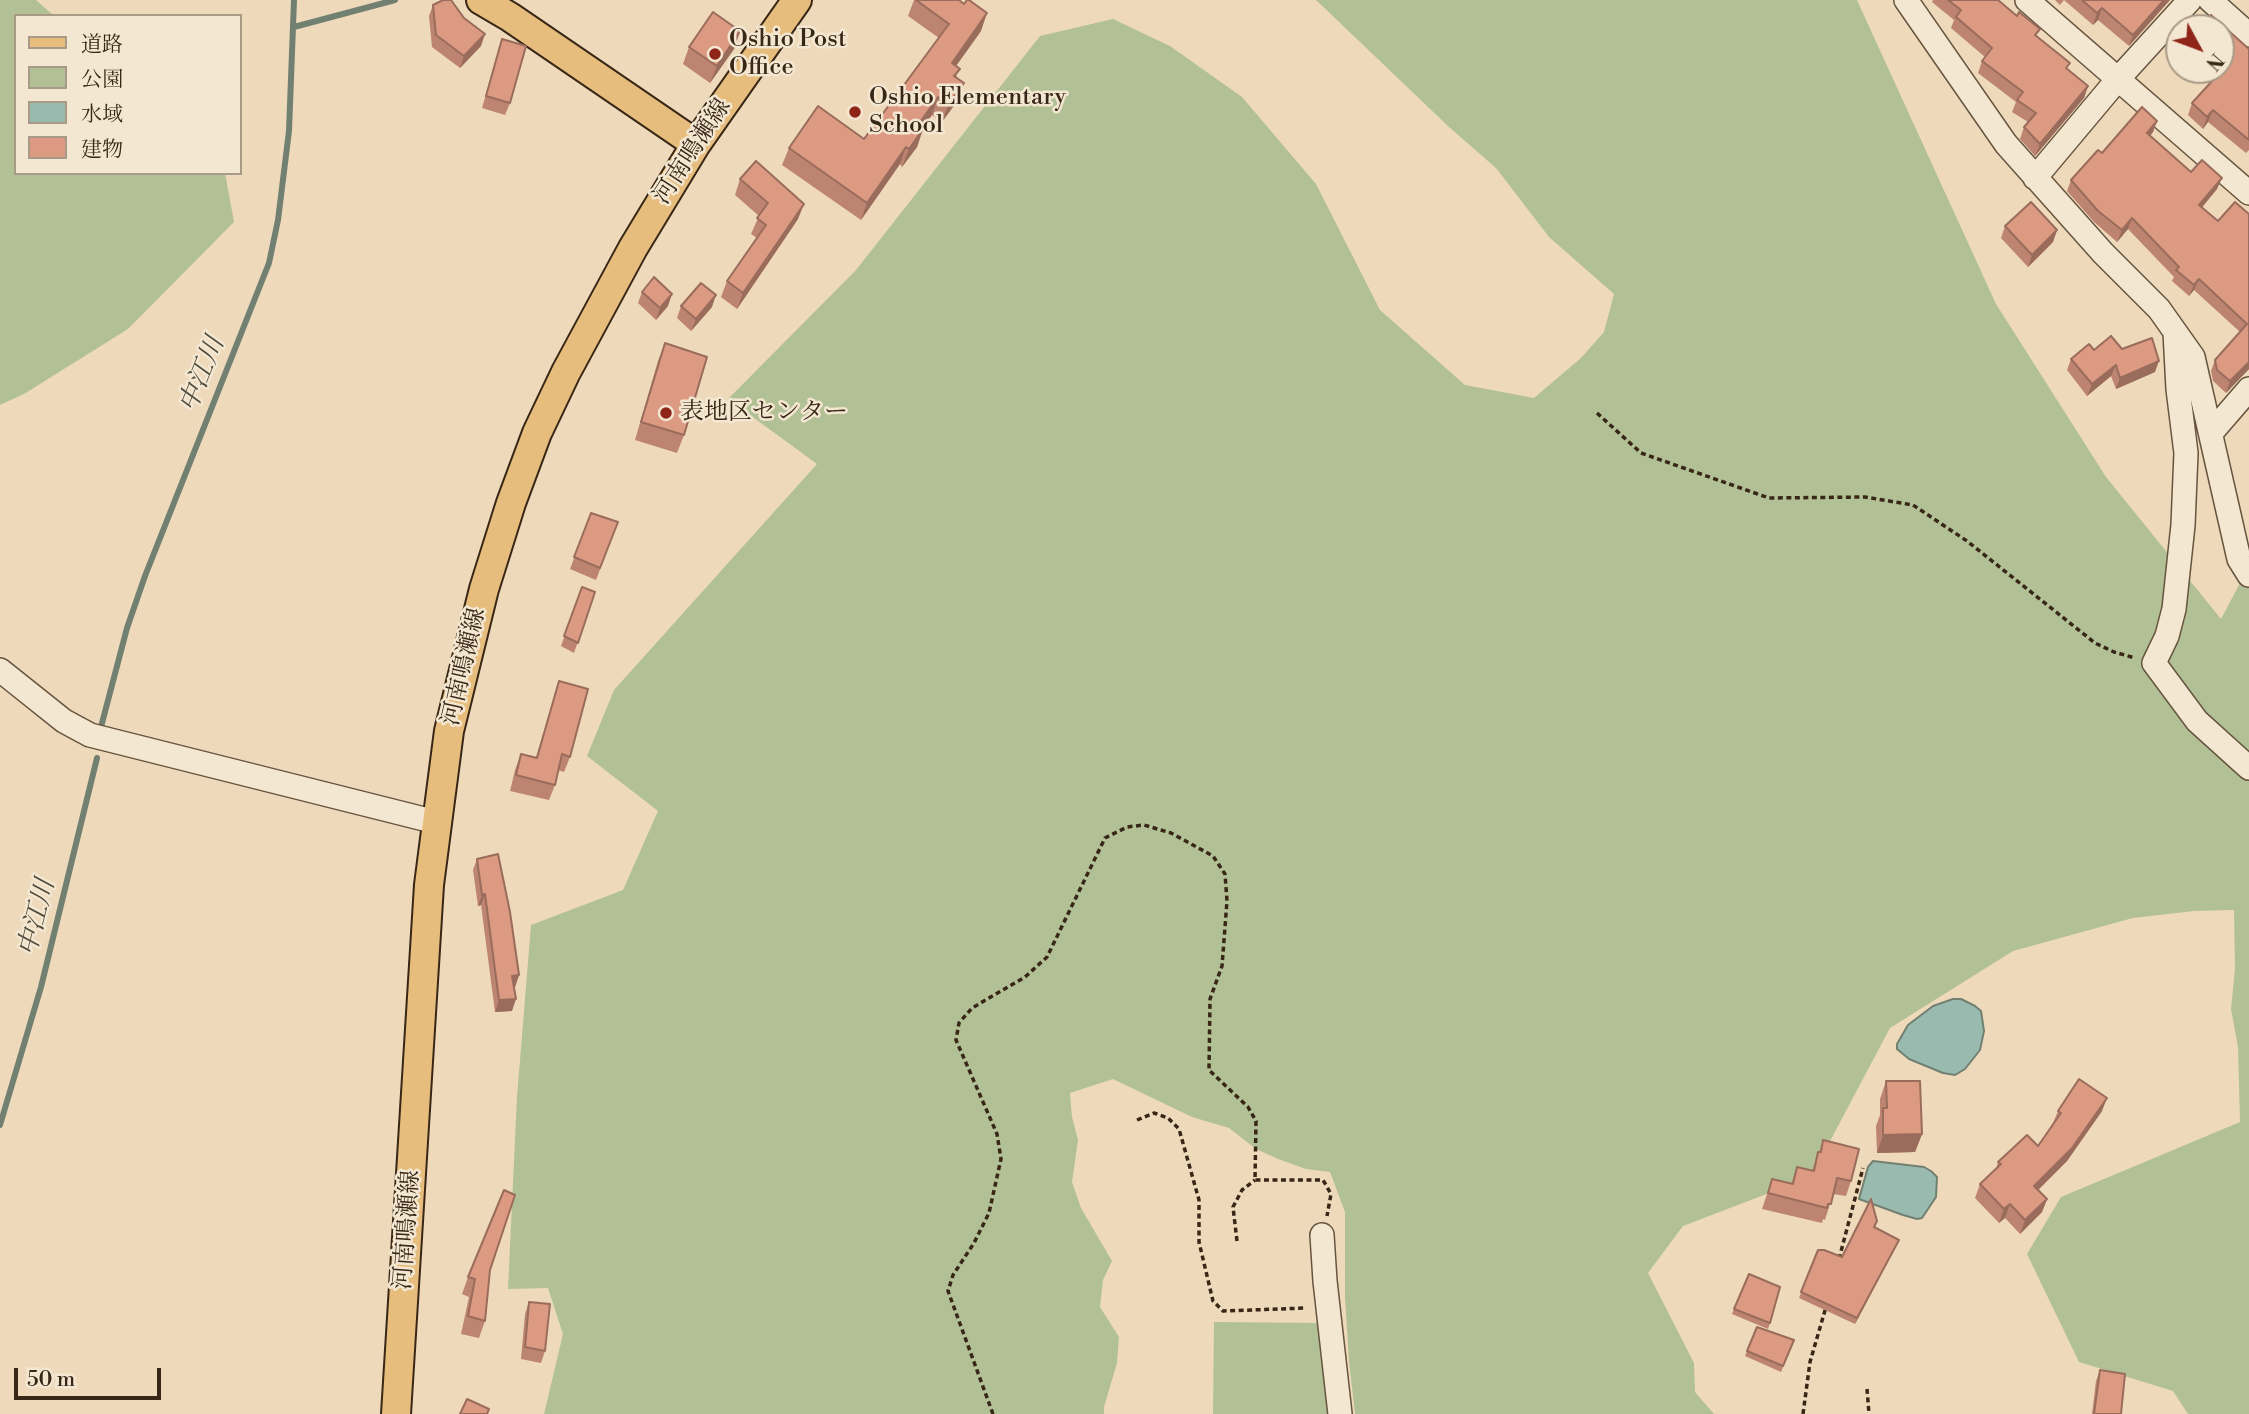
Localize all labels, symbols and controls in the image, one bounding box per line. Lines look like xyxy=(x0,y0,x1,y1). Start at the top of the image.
legend xyxy=(14,14,242,175)
north arrow xyxy=(2165,14,2235,84)
place label: Oshio Post Office xyxy=(729,26,846,82)
text: 道路 xyxy=(81,32,123,58)
marker: Oshio Post Office xyxy=(707,46,723,62)
text: N xyxy=(2200,48,2228,75)
text: 公園 xyxy=(81,67,123,93)
place label: Oshio Elementary School xyxy=(869,84,1066,140)
street label: 河南鳴瀬線 xyxy=(648,94,738,210)
text: 水域 xyxy=(81,102,123,128)
marker: Oshio Elementary School xyxy=(847,104,863,120)
text: 建物 xyxy=(81,137,123,163)
water label: 中江川 xyxy=(174,333,232,417)
place label: 表地区センター xyxy=(680,399,848,427)
marker: 表地区センター xyxy=(658,405,674,421)
street label: 河南鳴瀬線 xyxy=(437,605,493,729)
water label: 中江川 xyxy=(13,876,63,960)
street label: 河南鳴瀬線 xyxy=(389,1169,427,1291)
scale bar xyxy=(18,1354,164,1398)
text: 50 m xyxy=(27,1367,75,1393)

